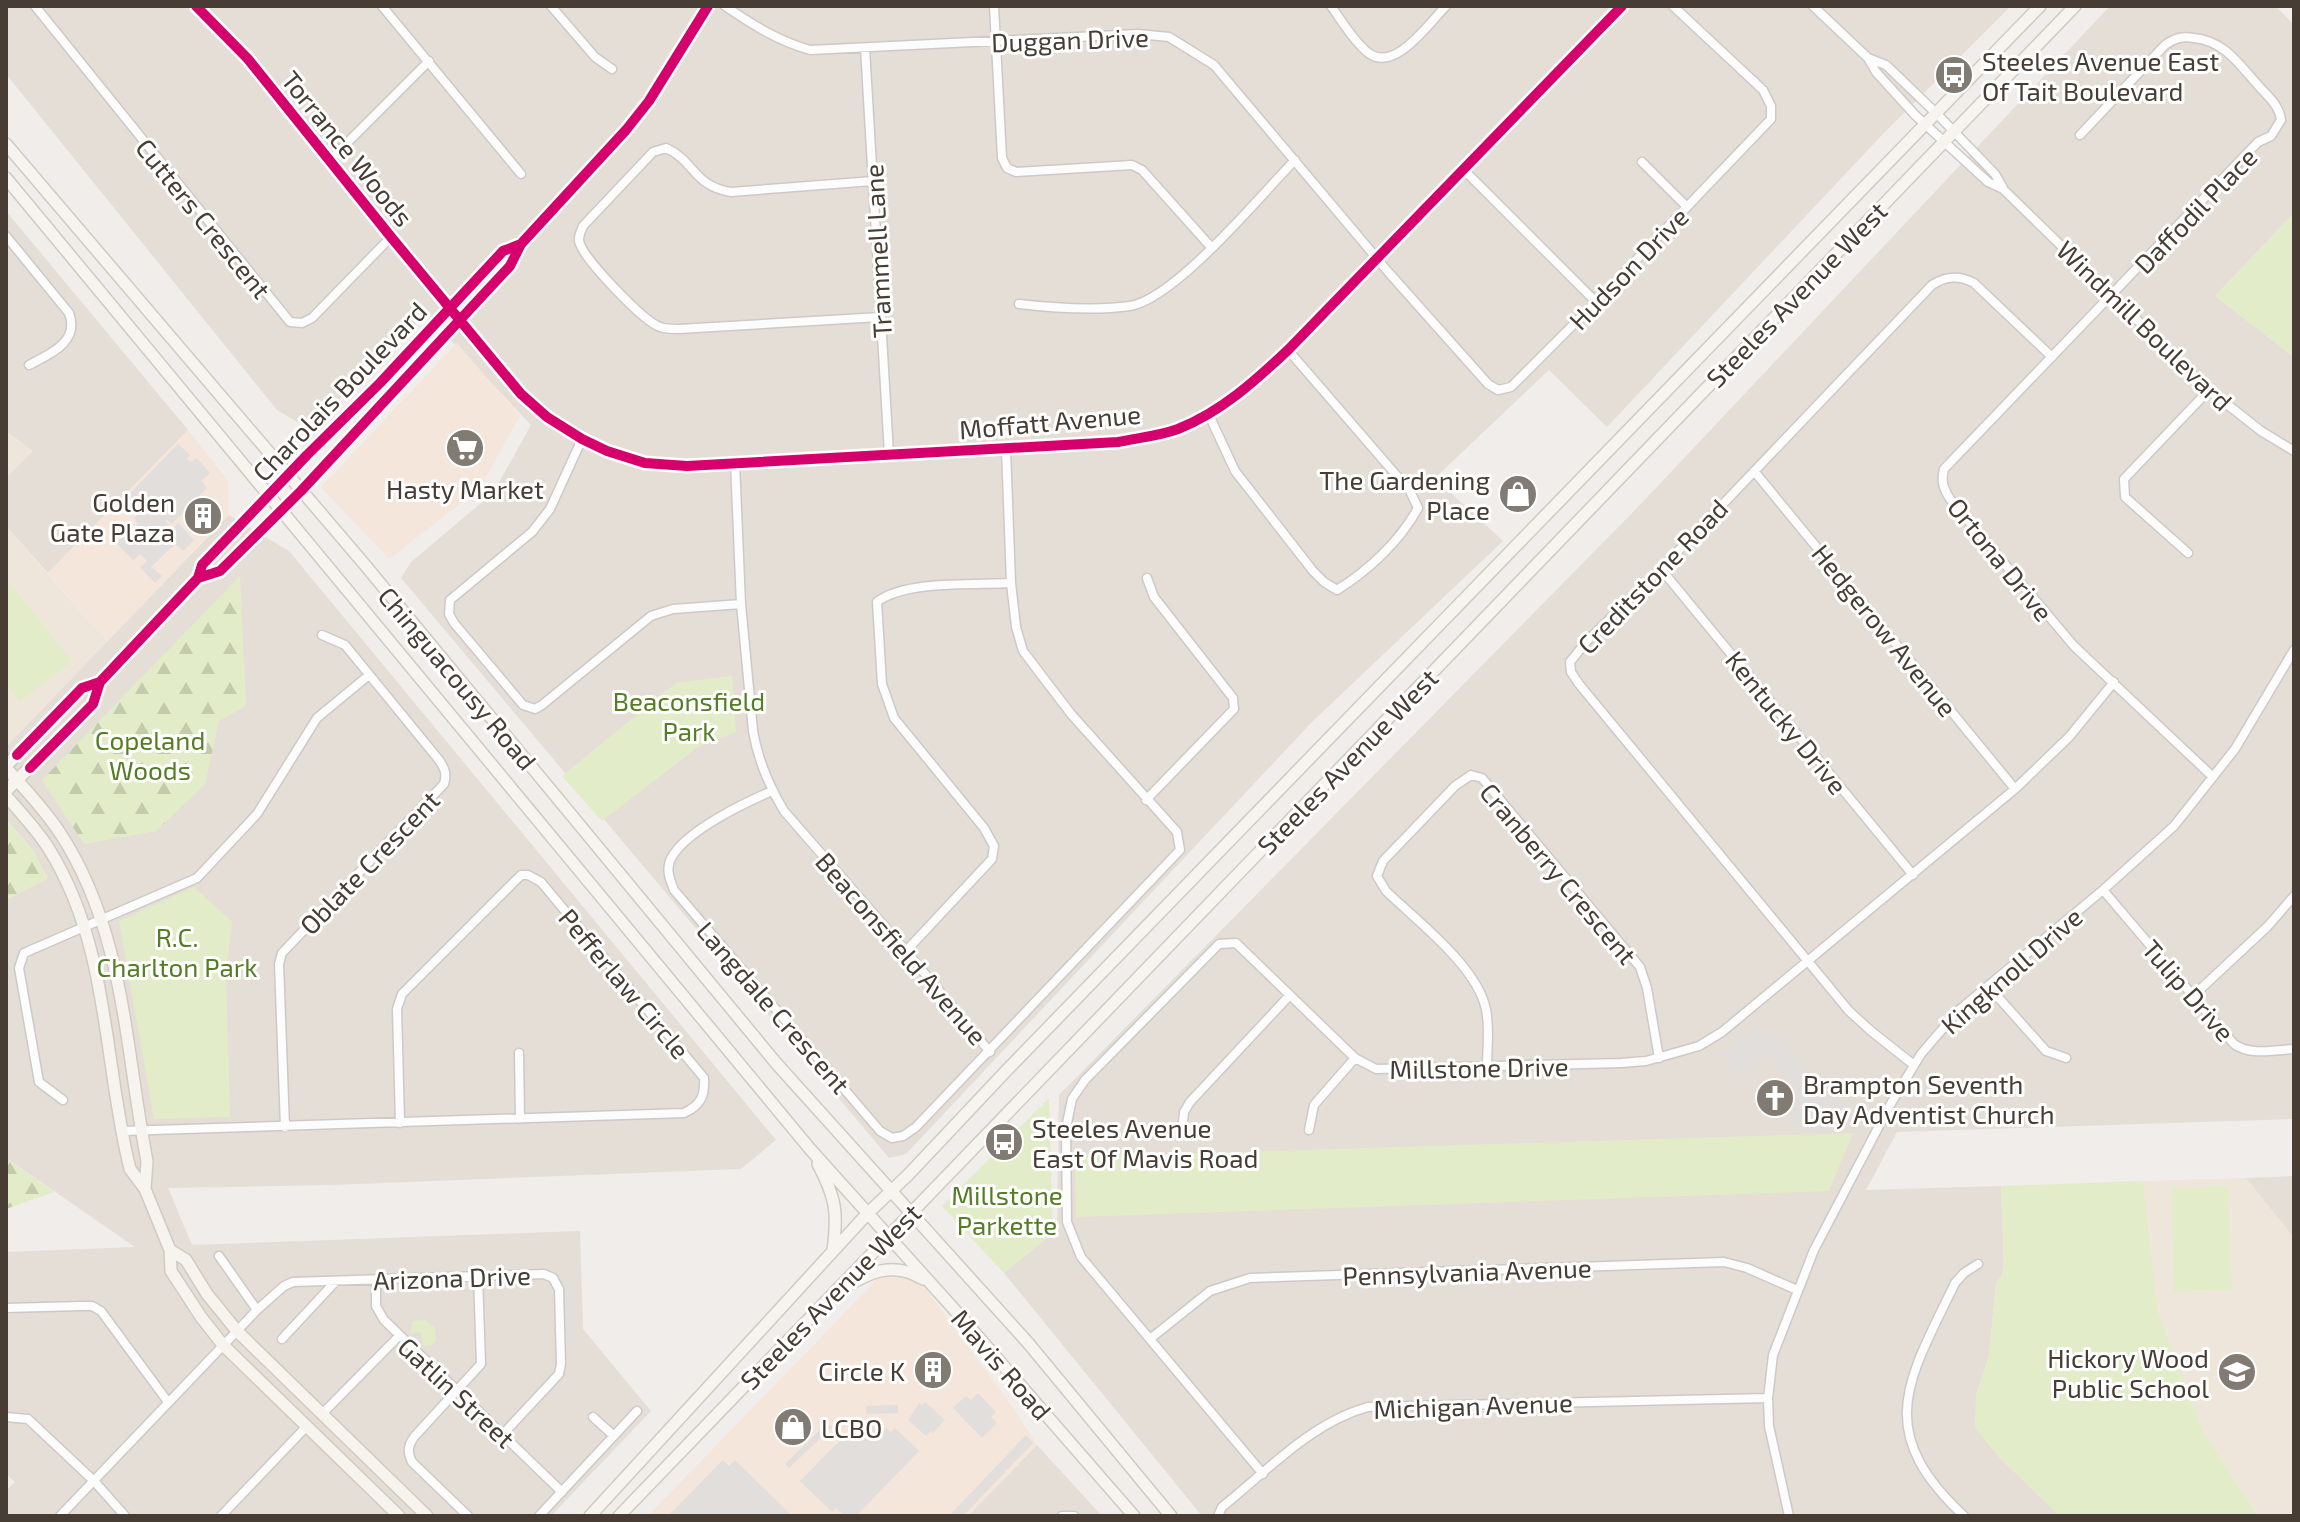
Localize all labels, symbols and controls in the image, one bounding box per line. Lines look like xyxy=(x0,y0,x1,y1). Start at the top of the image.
street label: Duggan Drive xyxy=(991,21,1149,57)
place label: Steeles Avenue East Of Tait Boulevard xyxy=(1982,45,2219,106)
bus stop icon: Steeles Avenue East Of Tait Boulevard xyxy=(1933,54,1975,96)
street label: Torrance Woods xyxy=(276,64,420,232)
street label: Cutters Crescent xyxy=(130,132,278,304)
street label: Daffodil Place xyxy=(2127,141,2263,279)
street label: Trammell Lane xyxy=(857,163,897,339)
street label: Steeles Avenue West xyxy=(1699,195,1893,393)
street label: Hudson Drive xyxy=(1562,201,1694,335)
street label: Windmill Boulevard xyxy=(2051,234,2239,416)
street label: Charolais Boulevard xyxy=(246,295,432,487)
street label: Moffatt Avenue xyxy=(958,398,1142,444)
supermarket icon: Hasty Market xyxy=(444,427,486,469)
place label: The Gardening Place xyxy=(1319,464,1490,525)
place label: Hasty Market xyxy=(386,473,544,504)
shop icon: The Gardening Place xyxy=(1497,473,1539,515)
place label: Golden Gate Plaza xyxy=(50,486,175,547)
street label: Ortona Drive xyxy=(1942,491,2060,627)
street label: Creditstone Road xyxy=(1570,492,1734,660)
building icon: Golden Gate Plaza xyxy=(182,495,224,537)
street label: Hedgerow Avenue xyxy=(1806,538,1964,722)
street label: Chinguacousy Road xyxy=(372,580,544,776)
street label: Kentucky Drive xyxy=(1720,644,1854,800)
street label: Steeles Avenue West xyxy=(1250,662,1444,860)
park label: Beaconsfield Park xyxy=(613,685,765,746)
park label: Copeland Woods xyxy=(95,724,205,785)
street label: Cranberry Crescent xyxy=(1474,776,1644,970)
street label: Oblate Crescent xyxy=(293,784,445,940)
street label: Beaconsfield Avenue xyxy=(810,846,994,1050)
street label: Kingknoll Drive xyxy=(1934,900,2088,1040)
street label: Pefferlaw Circle xyxy=(553,902,697,1064)
street label: Langdale Crescent xyxy=(691,915,857,1099)
park label: R.C. Charlton Park xyxy=(97,921,257,982)
street label: Tulip Drive xyxy=(2136,933,2242,1047)
street label: Millstone Drive xyxy=(1389,1050,1569,1084)
place label: Brampton Seventh Day Adventist Church xyxy=(1803,1068,2055,1129)
church icon: Brampton Seventh Day Adventist Church xyxy=(1754,1077,1796,1119)
place label: Steeles Avenue East Of Mavis Road xyxy=(1032,1112,1259,1173)
bus stop icon: Steeles Avenue East Of Mavis Road xyxy=(983,1121,1025,1163)
park label: Millstone Parkette xyxy=(951,1179,1063,1240)
street label: Steeles Avenue West xyxy=(733,1197,927,1395)
street label: Pennsylvania Avenue xyxy=(1342,1251,1592,1291)
street label: Arizona Drive xyxy=(373,1259,531,1295)
street label: Mavis Road xyxy=(946,1302,1058,1426)
street label: Gatlin Street xyxy=(392,1330,522,1454)
place label: Hickory Wood Public School xyxy=(2047,1342,2209,1403)
building icon: Circle K xyxy=(912,1349,954,1391)
school or university icon: Hickory Wood Public School xyxy=(2216,1351,2258,1393)
place label: Circle K xyxy=(818,1355,905,1386)
street label: Michigan Avenue xyxy=(1373,1386,1573,1424)
shop icon: LCBO xyxy=(772,1406,814,1448)
place label: LCBO xyxy=(821,1412,882,1443)

